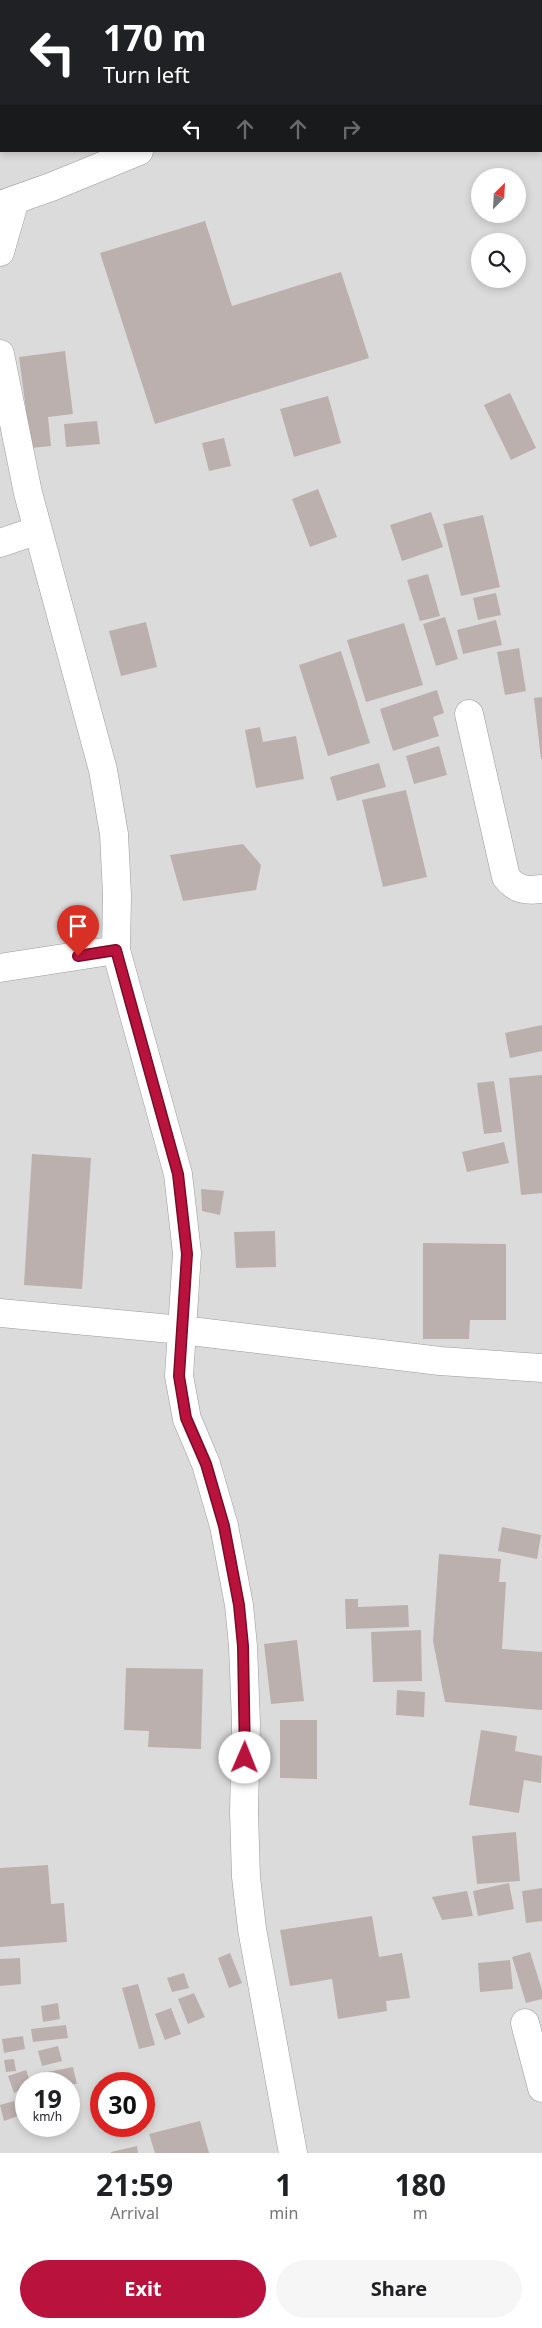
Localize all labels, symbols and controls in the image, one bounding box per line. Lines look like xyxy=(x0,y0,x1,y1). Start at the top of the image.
text: 170 m xyxy=(103,14,206,61)
icon: left xyxy=(20,20,85,85)
text: Turn left xyxy=(103,59,190,89)
icon: left xyxy=(178,115,206,143)
icon: ahead xyxy=(231,115,259,143)
icon: ahead xyxy=(284,115,312,143)
icon: right xyxy=(337,115,365,143)
north arrow xyxy=(471,168,526,222)
map controls xyxy=(471,168,526,288)
button: search xyxy=(471,233,526,288)
pin xyxy=(57,905,99,956)
icon: arrive xyxy=(64,912,92,940)
position arrow xyxy=(218,1731,270,1783)
speed limit sign: 30 xyxy=(90,2072,155,2137)
text: 19 xyxy=(33,2081,62,2115)
text: km/h xyxy=(33,2108,62,2125)
text: 21:59 xyxy=(96,2164,173,2205)
text: 1 xyxy=(275,2164,292,2205)
text: 180 xyxy=(394,2164,446,2205)
text: Arrival xyxy=(110,2202,159,2224)
text: min xyxy=(269,2202,298,2224)
text: m xyxy=(413,2202,428,2224)
button: Exit xyxy=(20,2260,266,2318)
button: Share xyxy=(276,2260,522,2318)

